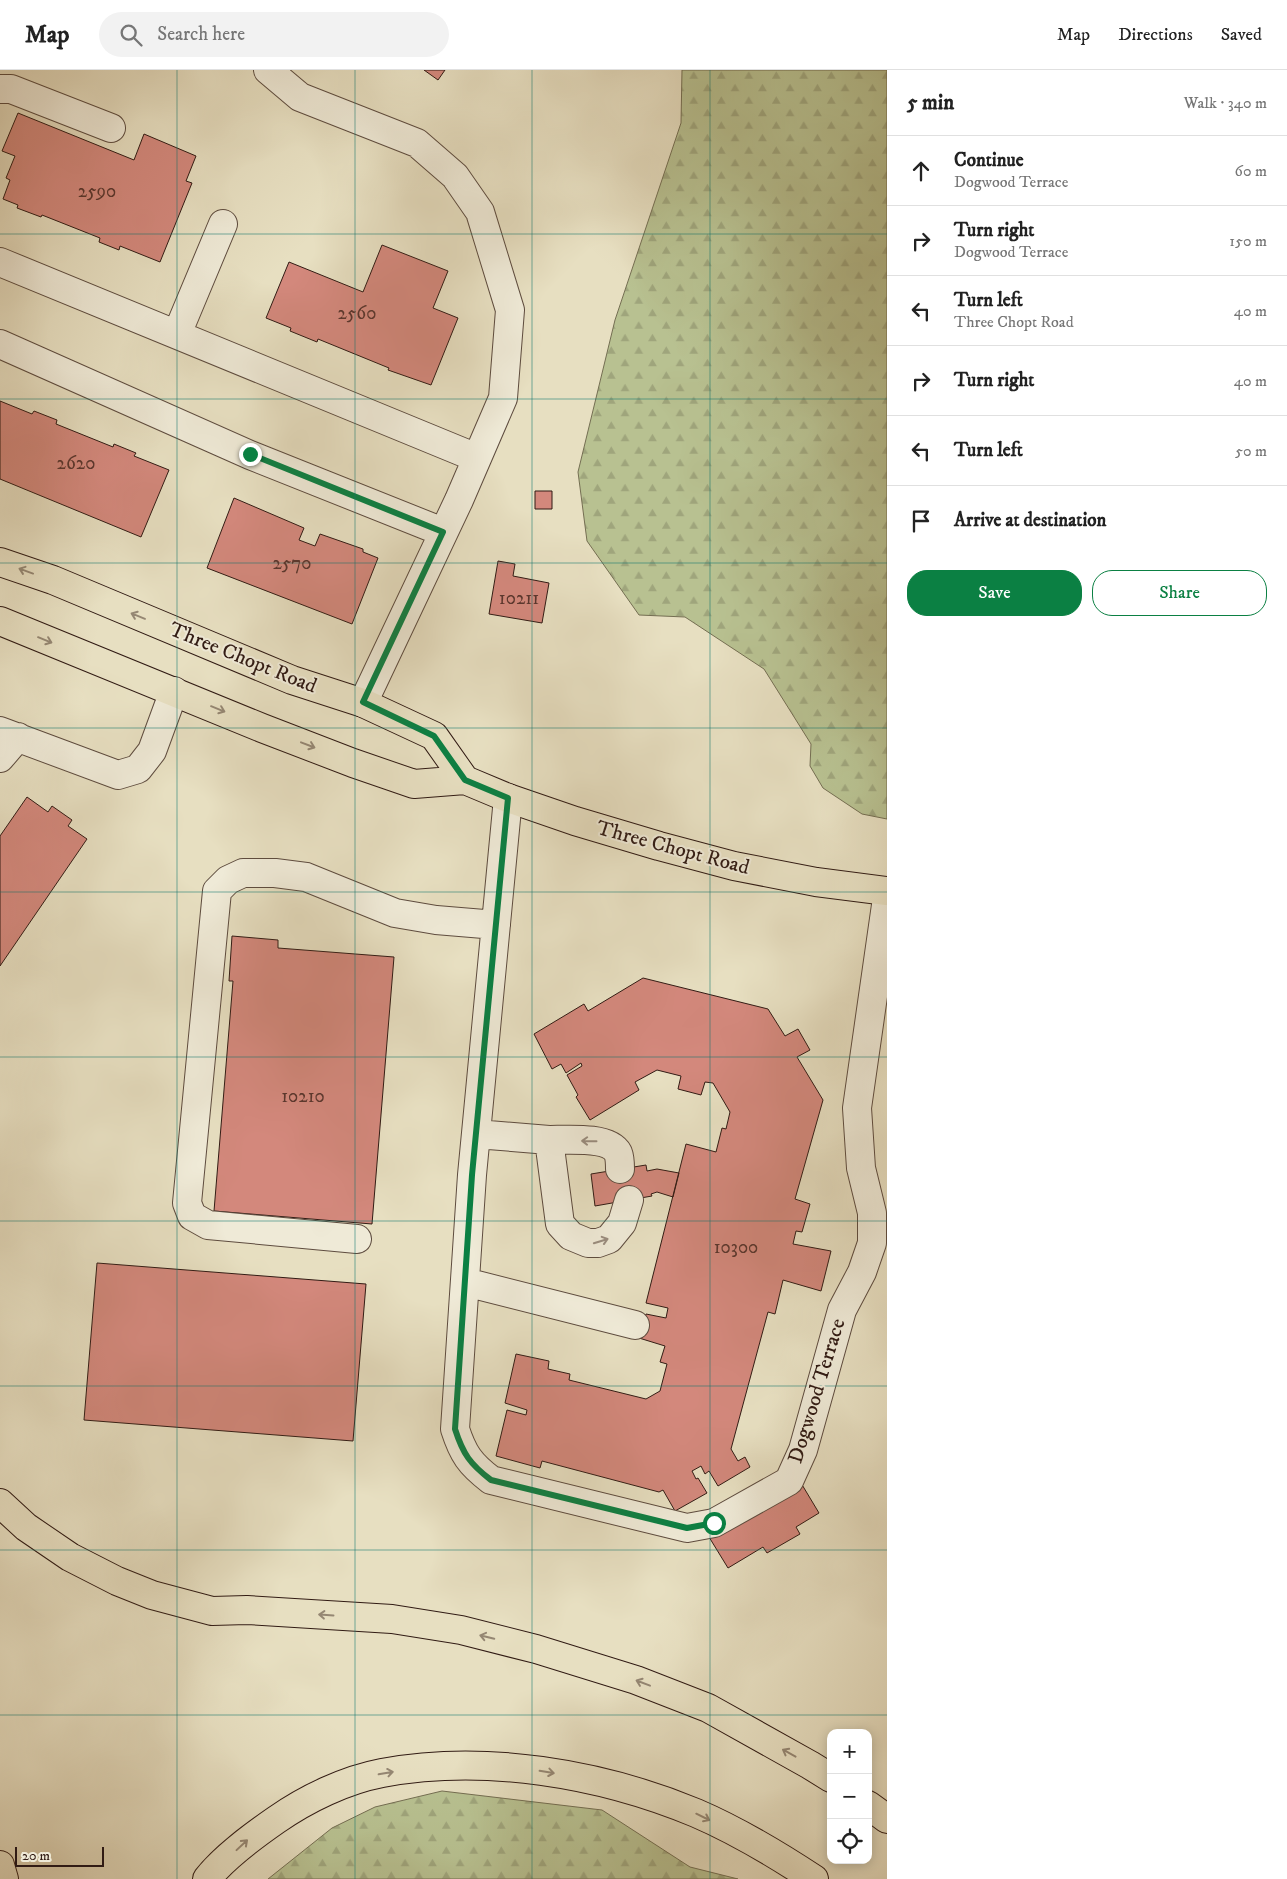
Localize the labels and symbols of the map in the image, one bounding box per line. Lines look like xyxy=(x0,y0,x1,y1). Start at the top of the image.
house number: 2590 xyxy=(78,180,116,203)
house number: 2560 xyxy=(338,302,376,325)
route end xyxy=(239,443,262,466)
house number: 2620 xyxy=(57,452,95,475)
house number: 2570 xyxy=(273,552,311,575)
one-way arrow xyxy=(19,566,35,575)
house number: 10211 xyxy=(499,587,539,610)
one-way arrow xyxy=(131,610,146,620)
street label: Three Chopt Road xyxy=(165,617,321,700)
one-way arrow xyxy=(37,635,52,645)
one-way arrow xyxy=(210,705,225,715)
one-way arrow xyxy=(300,741,315,750)
street label: Three Chopt Road xyxy=(594,815,753,881)
house number: 10210 xyxy=(281,1085,325,1108)
one-way arrow xyxy=(581,1136,598,1146)
one-way arrow xyxy=(593,1235,609,1245)
house number: 10300 xyxy=(714,1236,758,1259)
street label: Dogwood Terrace xyxy=(783,1315,851,1467)
route start xyxy=(703,1512,726,1535)
one-way arrow xyxy=(319,1611,335,1620)
one-way arrow xyxy=(480,1632,496,1641)
one-way arrow xyxy=(636,1678,651,1687)
one-way arrow xyxy=(782,1748,797,1757)
one-way arrow xyxy=(377,1767,393,1777)
one-way arrow xyxy=(539,1767,555,1777)
one-way arrow xyxy=(695,1812,710,1822)
one-way arrow xyxy=(236,1839,248,1851)
scale bar xyxy=(15,1844,104,1867)

